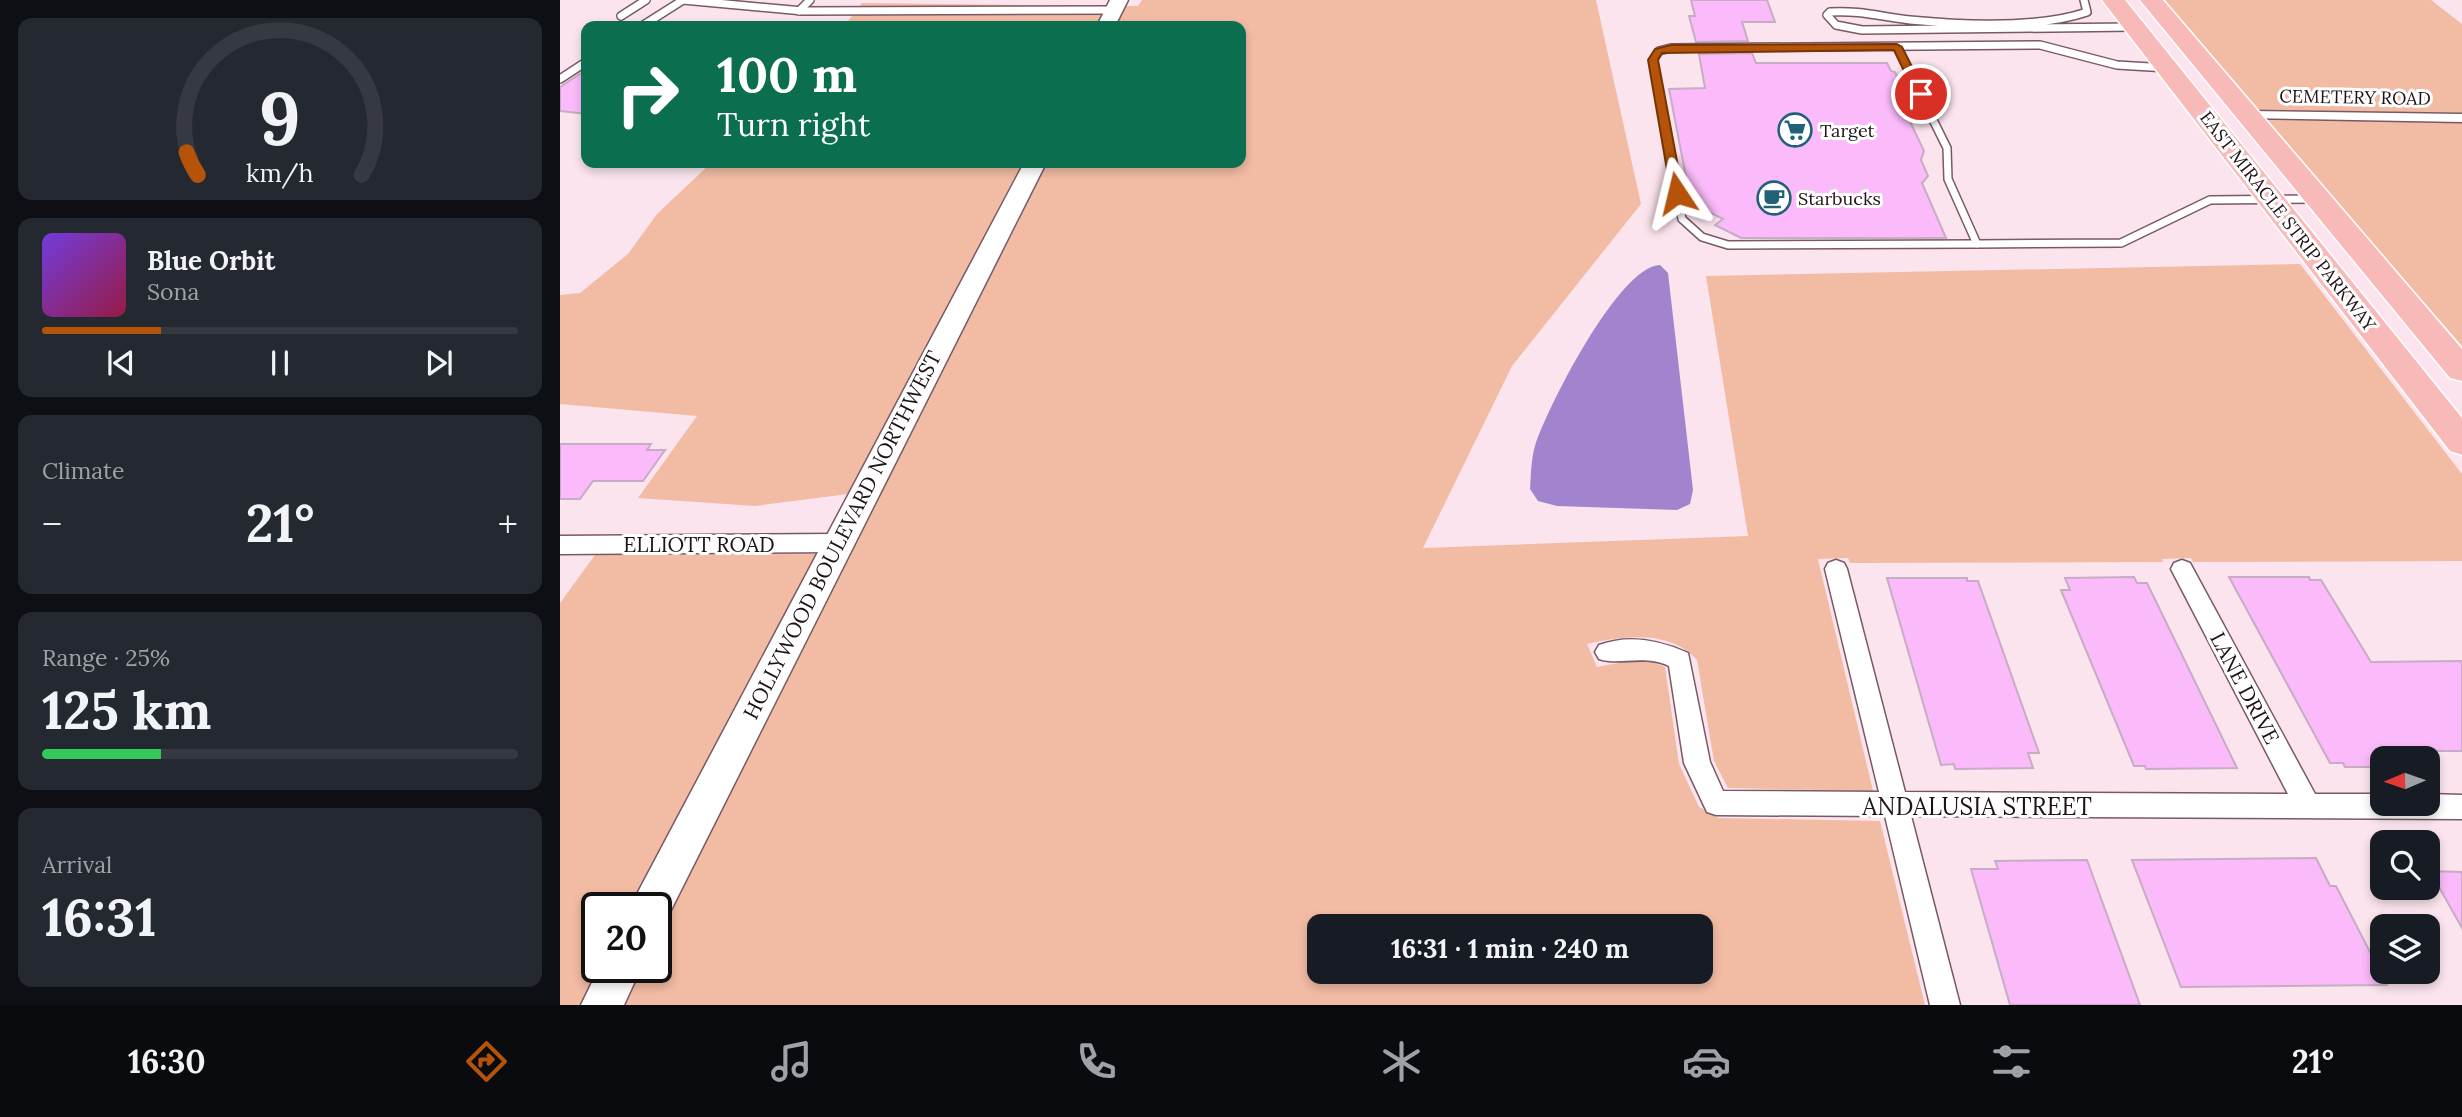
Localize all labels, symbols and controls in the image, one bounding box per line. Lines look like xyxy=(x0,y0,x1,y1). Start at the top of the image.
text: 100 m xyxy=(717,43,857,105)
icon: right xyxy=(602,49,693,140)
pin xyxy=(1891,64,1951,124)
text: 9 xyxy=(259,72,301,165)
icon: arrive xyxy=(1902,75,1940,113)
street label: CEMETERY ROAD xyxy=(2279,84,2431,110)
text: Turn right xyxy=(717,104,870,145)
street label: EAST MIRACLE STRIP PARKWAY xyxy=(2195,106,2381,336)
supermarket icon: Target xyxy=(1776,111,1814,149)
place label: Target xyxy=(1820,119,1875,142)
position arrow xyxy=(1640,156,1714,230)
text: km/h xyxy=(246,157,314,189)
cafe icon: Starbucks xyxy=(1755,179,1793,217)
place label: Starbucks xyxy=(1798,187,1881,210)
text: Blue Orbit xyxy=(147,244,275,277)
text: Sona xyxy=(147,277,199,306)
icon: previous xyxy=(102,344,140,382)
icon: pause xyxy=(261,344,299,382)
icon: next xyxy=(420,344,458,382)
street label: HOLLYWOOD BOULEVARD NORTHWEST xyxy=(737,346,947,724)
text: Climate xyxy=(42,456,124,485)
text: 21° xyxy=(246,490,314,556)
text: − xyxy=(42,500,62,548)
text: + xyxy=(498,500,518,548)
street label: ELLIOTT ROAD xyxy=(623,531,775,558)
street label: LANE DRIVE xyxy=(2204,628,2286,748)
text: Range · 25% xyxy=(42,643,170,672)
text: 125 km xyxy=(42,677,211,743)
north arrow xyxy=(2370,746,2440,816)
map controls xyxy=(2370,746,2440,984)
street label: ANDALUSIA STREET xyxy=(1861,791,2092,822)
button: search xyxy=(2370,830,2440,900)
text: Arrival xyxy=(42,850,112,879)
text: 16:31 xyxy=(42,884,156,950)
speed limit sign: 20 xyxy=(581,892,672,983)
button: layers xyxy=(2370,914,2440,984)
text: 16:31 · 1 min · 240 m xyxy=(1391,932,1629,965)
icon: directions xyxy=(462,1037,511,1086)
icon: music xyxy=(767,1037,816,1086)
icon: phone xyxy=(1072,1037,1121,1086)
icon: climate xyxy=(1377,1037,1426,1086)
icon: car xyxy=(1682,1037,1731,1086)
icon: filters xyxy=(1987,1037,2036,1086)
text: 16:30 xyxy=(128,1041,206,1082)
text: 21° xyxy=(2292,1041,2334,1082)

